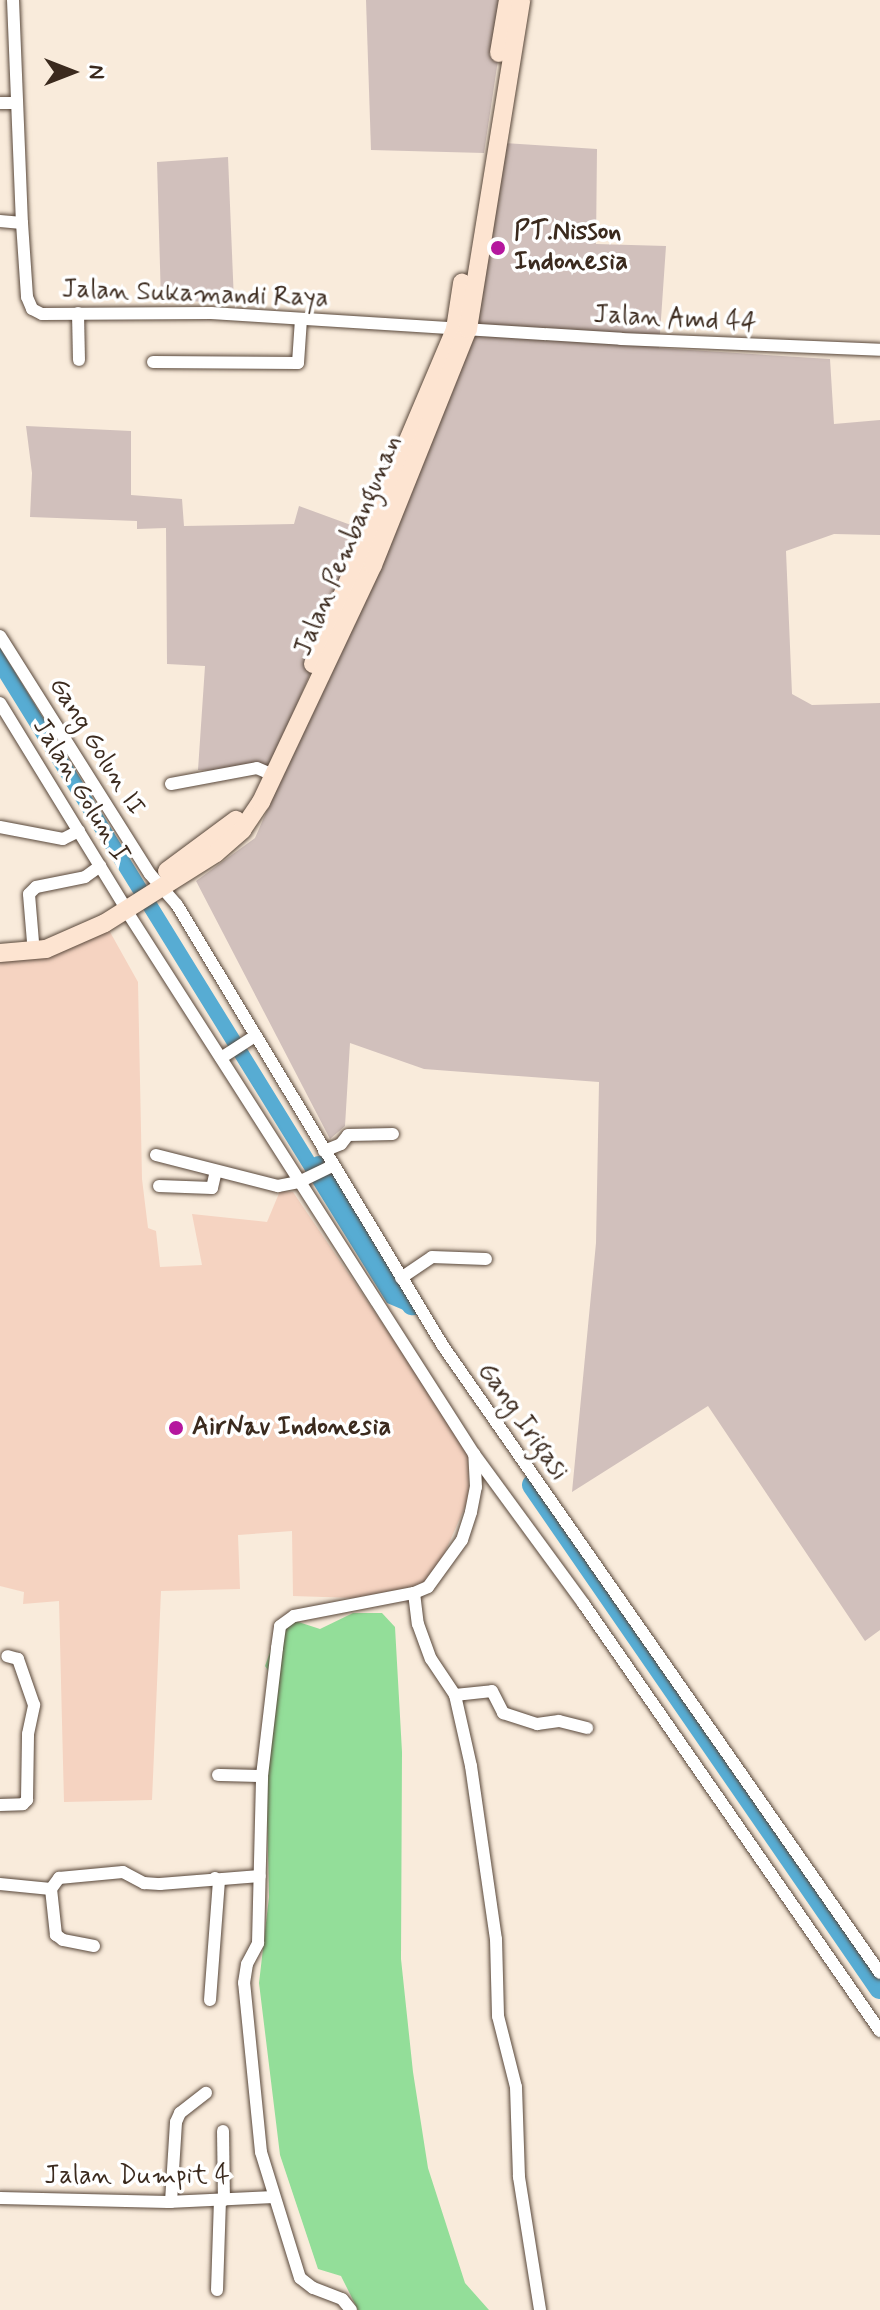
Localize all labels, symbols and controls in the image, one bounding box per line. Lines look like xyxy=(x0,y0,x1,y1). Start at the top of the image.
north arrow xyxy=(32,32,112,112)
text: N xyxy=(82,65,110,79)
place label: PT.Nisson Indonesia xyxy=(514,217,628,278)
marker: PT.Nisson Indonesia xyxy=(489,239,507,257)
street label: Jalan Sukamandi Raya xyxy=(62,275,328,315)
street label: Jalan Amd 44 xyxy=(593,300,757,340)
street label: Jalan Pembangunan xyxy=(288,430,410,662)
street label: Gang Golun II xyxy=(39,669,153,825)
street label: Jalan Golun I xyxy=(25,714,135,868)
street label: Gang Irigasi xyxy=(470,1357,574,1487)
place label: AirNav Indonesia xyxy=(192,1412,391,1444)
marker: AirNav Indonesia xyxy=(167,1419,185,1437)
street label: Jalan Dumpit 4 xyxy=(45,2161,229,2193)

